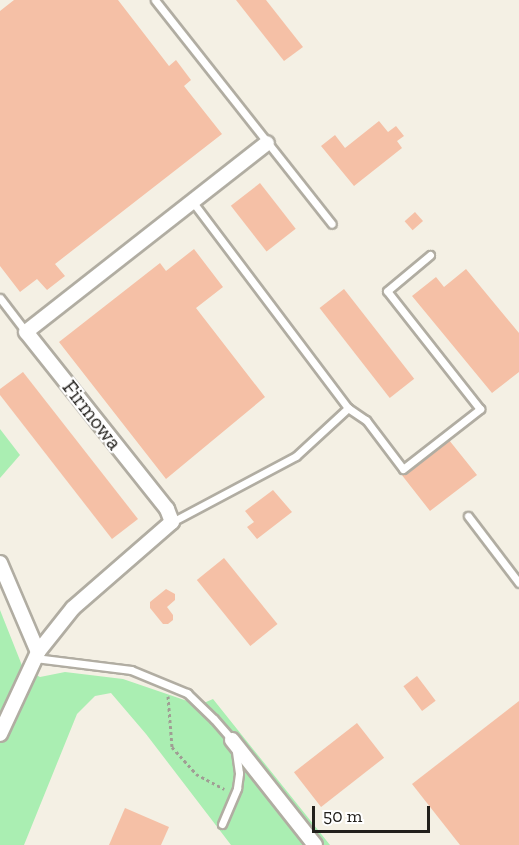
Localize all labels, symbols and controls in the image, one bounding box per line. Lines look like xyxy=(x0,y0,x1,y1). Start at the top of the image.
street label: Firmowa xyxy=(57,375,127,455)
scale bar xyxy=(315,794,434,832)
text: 50 m xyxy=(323,805,362,827)

